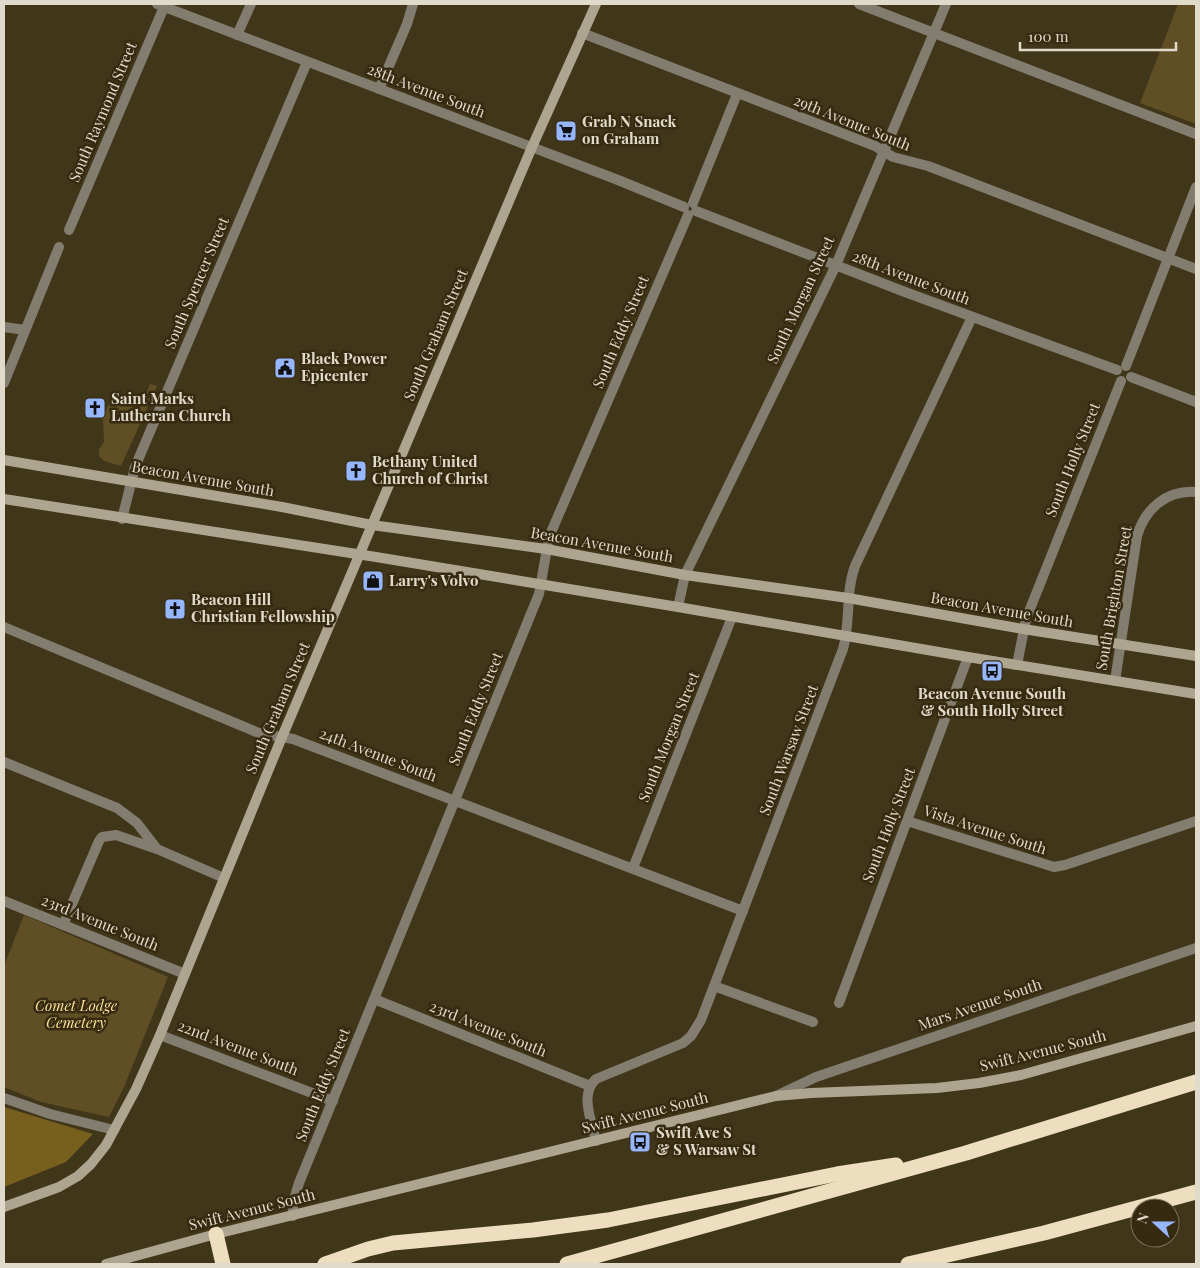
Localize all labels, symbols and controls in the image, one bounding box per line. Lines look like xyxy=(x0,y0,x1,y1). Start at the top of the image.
scale bar xyxy=(1020,20,1176,52)
text: 100 m xyxy=(1028,26,1069,46)
street label: South Raymond Street xyxy=(63,38,141,185)
street label: 28th Avenue South xyxy=(365,58,488,122)
street label: 29th Avenue South xyxy=(791,89,914,155)
place label: Grab N Snack on Graham xyxy=(582,111,677,148)
supermarket icon: Grab N Snack on Graham xyxy=(554,119,578,143)
street label: South Spencer Street xyxy=(159,213,233,352)
street label: South Morgan Street xyxy=(762,232,839,367)
street label: 28th Avenue South xyxy=(850,245,973,309)
street label: South Graham Street xyxy=(398,265,472,404)
street label: South Eddy Street xyxy=(587,272,653,391)
place label: Black Power Epicenter xyxy=(301,348,387,385)
public building icon: Black Power Epicenter xyxy=(273,356,297,380)
place label: Saint Marks Lutheran Church xyxy=(111,388,231,425)
church icon: Saint Marks Lutheran Church xyxy=(83,396,107,420)
street label: South Holly Street xyxy=(1040,399,1104,520)
place label: Bethany United Church of Christ xyxy=(372,451,489,488)
street label: Beacon Avenue South xyxy=(130,456,276,500)
church icon: Bethany United Church of Christ xyxy=(344,459,368,483)
street label: Beacon Avenue South xyxy=(529,522,675,566)
street label: South Brighton Street xyxy=(1090,523,1136,672)
shop icon: Larry's Volvo xyxy=(361,569,385,593)
place label: Larry's Volvo xyxy=(389,570,478,590)
street label: Beacon Avenue South xyxy=(929,587,1075,631)
place label: Beacon Hill Christian Fellowship xyxy=(191,589,335,626)
church icon: Beacon Hill Christian Fellowship xyxy=(163,597,187,621)
street label: South Graham Street xyxy=(240,638,314,777)
street label: South Eddy Street xyxy=(443,648,507,768)
bus stop icon: Beacon Avenue South & South Holly Street xyxy=(980,659,1004,683)
street label: South Morgan Street xyxy=(633,668,704,805)
street label: South Warsaw Street xyxy=(754,681,822,818)
place label: Beacon Avenue South & South Holly Street xyxy=(918,683,1066,720)
street label: 24th Avenue South xyxy=(317,722,440,786)
street label: South Holly Street xyxy=(857,764,919,885)
street label: Vista Avenue South xyxy=(920,799,1050,858)
street label: 23rd Avenue South xyxy=(39,889,162,955)
street label: Mars Avenue South xyxy=(915,973,1044,1035)
park label: Comet Lodge Cemetery xyxy=(35,995,118,1032)
street label: 23rd Avenue South xyxy=(427,995,550,1061)
street label: 22nd Avenue South xyxy=(175,1015,302,1079)
street label: South Eddy Street xyxy=(290,1024,354,1144)
street label: Swift Avenue South xyxy=(977,1025,1108,1075)
street label: Swift Avenue South xyxy=(579,1087,710,1137)
place label: Swift Ave S & S Warsaw St xyxy=(656,1122,757,1159)
bus stop icon: Swift Ave S & S Warsaw St xyxy=(628,1130,652,1154)
street label: Swift Avenue South xyxy=(186,1184,317,1234)
north arrow xyxy=(1130,1198,1180,1248)
text: N xyxy=(1132,1210,1153,1226)

